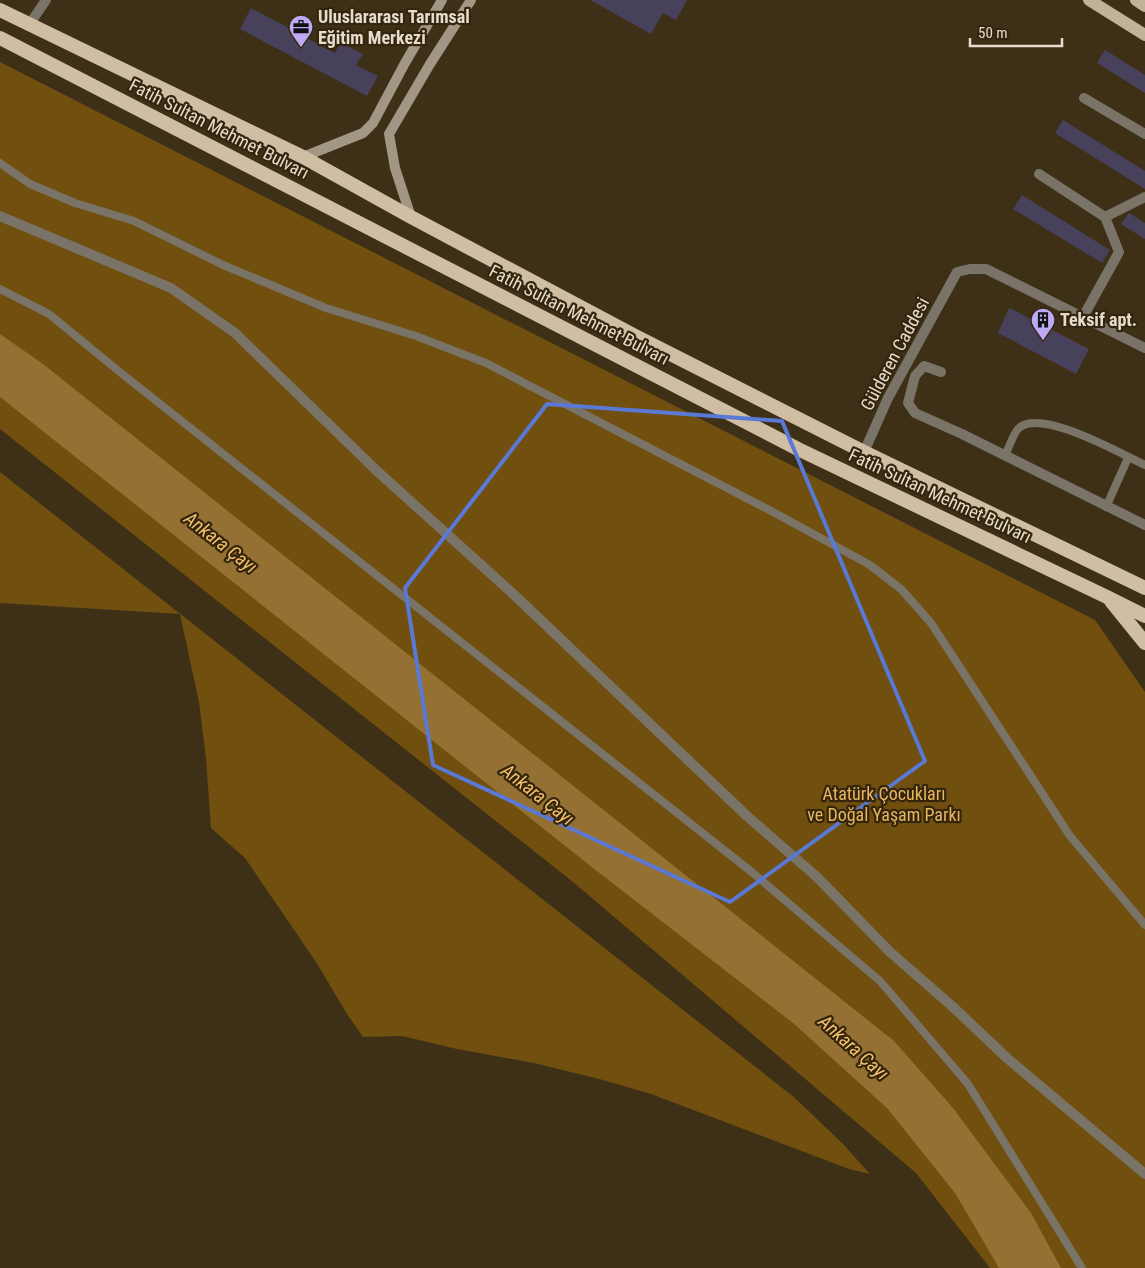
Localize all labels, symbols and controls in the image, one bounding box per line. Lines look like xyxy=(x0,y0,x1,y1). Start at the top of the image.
place label: Uluslararası Tarımsal Eğitim Merkezi xyxy=(318,6,470,48)
office icon: Uluslararası Tarımsal Eğitim Merkezi xyxy=(288,14,314,48)
scale bar xyxy=(970,15,1062,47)
text: 50 m xyxy=(978,24,1008,42)
street label: Fatih Sultan Mehmet Bulvarı xyxy=(126,74,313,183)
street label: Fatih Sultan Mehmet Bulvarı xyxy=(486,260,673,369)
street label: Gülderen Caddesi xyxy=(856,294,933,414)
building icon: Teksif apt. xyxy=(1030,307,1056,341)
place label: Teksif apt. xyxy=(1060,309,1137,330)
street label: Fatih Sultan Mehmet Bulvarı xyxy=(846,444,1035,547)
water label: Ankara Çayı xyxy=(179,506,262,578)
water label: Ankara Çayı xyxy=(496,758,579,830)
park label: Atatürk Çocukları ve Doğal Yaşam Parkı xyxy=(807,783,961,825)
water label: Ankara Çayı xyxy=(813,1009,893,1085)

